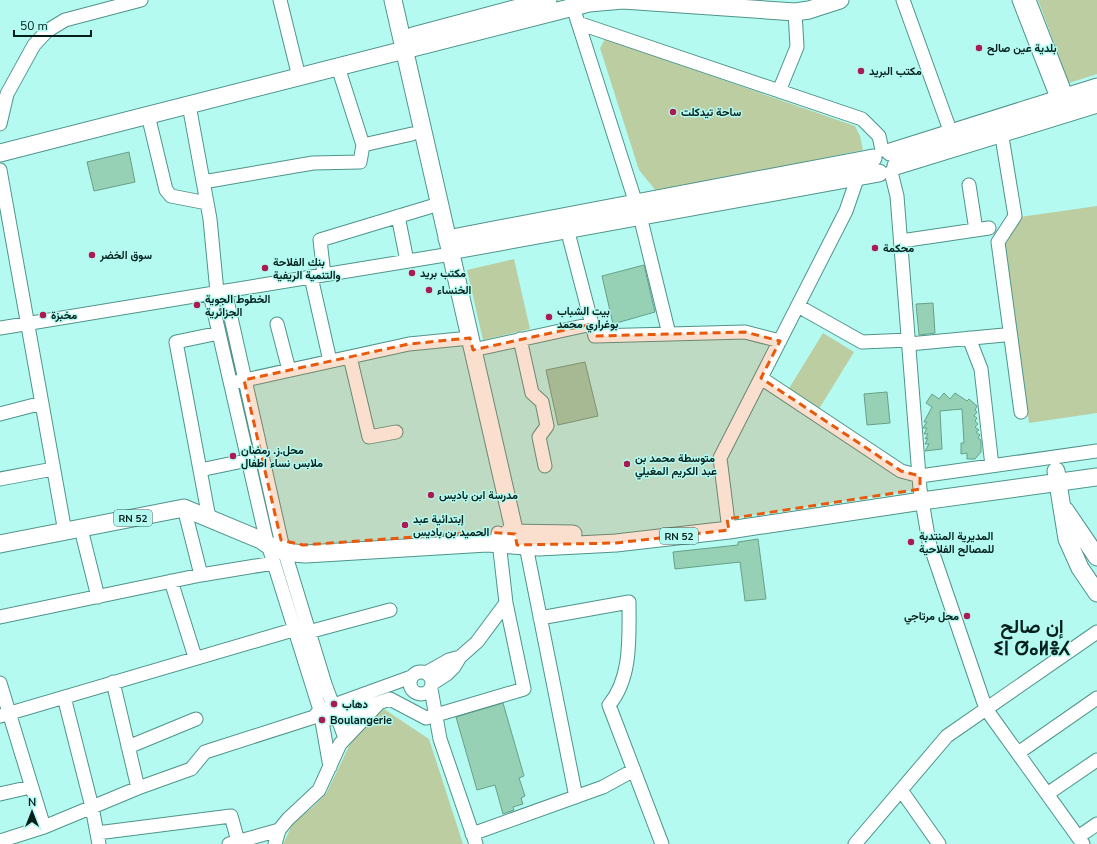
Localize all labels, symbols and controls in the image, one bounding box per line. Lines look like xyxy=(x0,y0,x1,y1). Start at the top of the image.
scale bar xyxy=(14,12,91,38)
text: 50 m xyxy=(20,18,48,34)
place label: بلدية عين صالح xyxy=(987,41,1057,56)
marker: بلدية عين صالح xyxy=(974,43,984,53)
place label: مكتب البريد xyxy=(869,64,922,79)
marker: مكتب البريد xyxy=(856,66,866,76)
place label: ساحة تيدكلت xyxy=(681,105,741,120)
marker: ساحة تيدكلت xyxy=(668,107,678,117)
place label: محكمة xyxy=(883,241,914,256)
marker: محكمة xyxy=(870,243,880,253)
place label: سوق الخضر xyxy=(99,248,152,263)
marker: سوق الخضر xyxy=(87,250,97,260)
place label: بنك الفلاحة والتنمية الريفية xyxy=(273,255,341,283)
marker: بنك الفلاحة والتنمية الريفية xyxy=(260,263,270,273)
place label: مكتب بريد xyxy=(420,266,466,281)
marker: مكتب بريد xyxy=(407,268,417,278)
place label: الخنساء xyxy=(437,283,472,298)
marker: الخنساء xyxy=(424,285,434,295)
place label: الخطوط الجوية الجزائرية xyxy=(205,292,271,320)
marker: الخطوط الجوية الجزائرية xyxy=(192,300,202,310)
place label: بيت الشباب بوغراري محمد xyxy=(557,304,618,333)
place label: مخبزة xyxy=(51,308,77,323)
marker: مخبزة xyxy=(38,310,48,320)
marker: بيت الشباب بوغراري محمد xyxy=(544,312,554,322)
place label: محل.ز. رمضان ملابس نساء اطفال xyxy=(241,443,323,471)
marker: محل.ز. رمضان ملابس نساء اطفال xyxy=(228,451,238,461)
place label: متوسطة محمد بن عبد الكريم المغيلي xyxy=(635,451,717,480)
marker: متوسطة محمد بن عبد الكريم المغيلي xyxy=(622,459,632,469)
place label: مدرسة ابن باديس xyxy=(439,488,518,503)
marker: مدرسة ابن باديس xyxy=(426,490,436,500)
road number: RN 52 xyxy=(114,510,152,526)
place label: إبتدائية عبد الحميد بن باديس xyxy=(413,512,490,540)
marker: إبتدائية عبد الحميد بن باديس xyxy=(400,520,410,530)
road number: RN 52 xyxy=(660,528,698,544)
place label: المديرية المنتدبة للمصالح الفلاحية xyxy=(919,529,994,557)
marker: المديرية المنتدبة للمصالح الفلاحية xyxy=(906,537,916,547)
place label: محل مرتاجي xyxy=(904,609,959,625)
marker: محل مرتاجي xyxy=(962,611,972,621)
district label: إن صالح ⵉⵏ ⵚⴰⵍⴻⵃ xyxy=(994,614,1071,662)
place label: دهاب xyxy=(342,697,369,712)
marker: دهاب xyxy=(329,699,339,709)
place label: Boulangerie xyxy=(330,713,392,728)
marker: Boulangerie xyxy=(317,715,327,725)
north arrow xyxy=(12,792,52,832)
text: N xyxy=(28,795,36,810)

